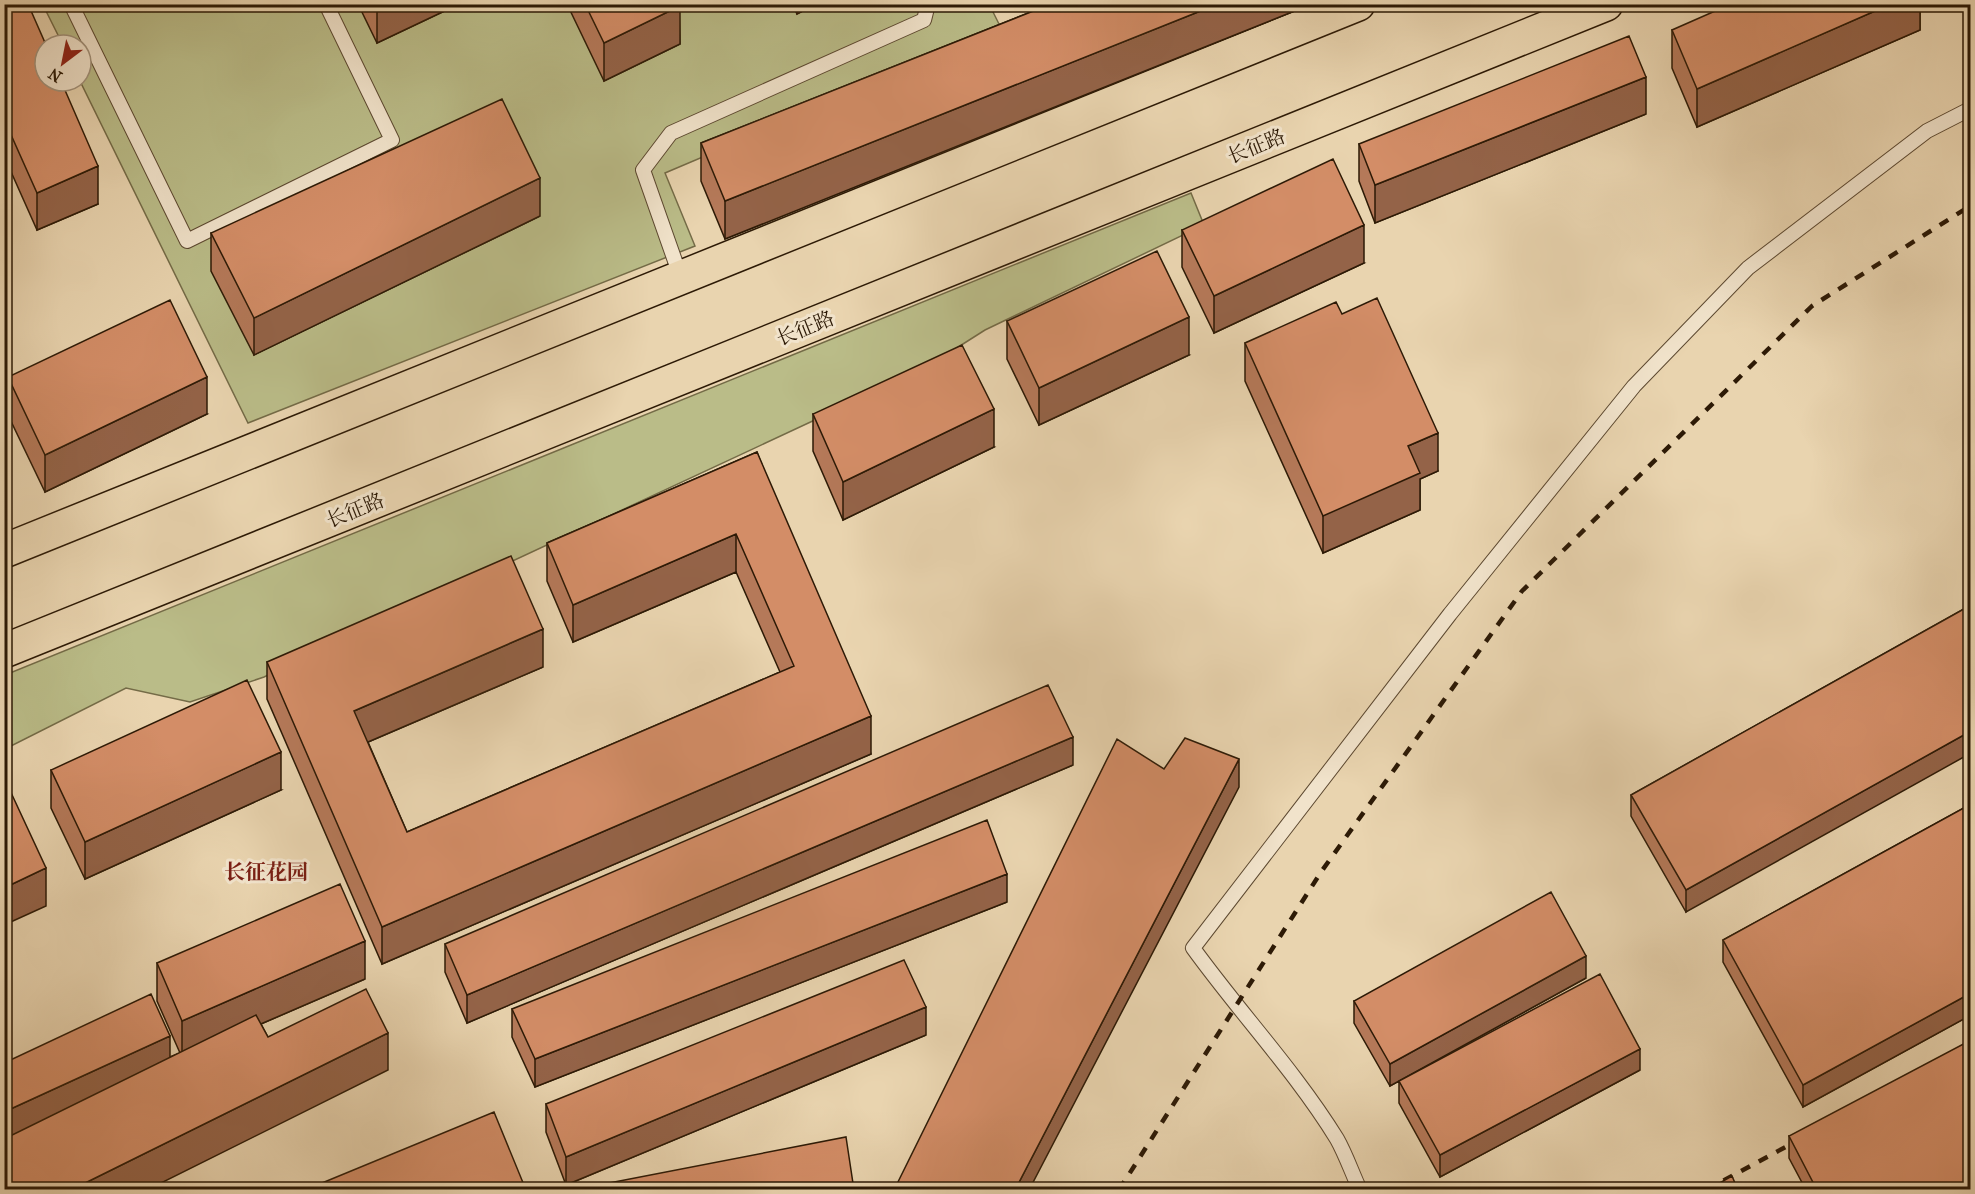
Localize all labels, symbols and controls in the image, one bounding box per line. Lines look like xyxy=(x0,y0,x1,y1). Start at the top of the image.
north arrow xyxy=(33,33,93,93)
text: N xyxy=(44,64,65,87)
street label: 长征路 xyxy=(1224,125,1288,168)
street label: 长征路 xyxy=(773,307,837,350)
street label: 长征路 xyxy=(323,489,387,532)
district label: 长征花园 xyxy=(224,860,308,884)

